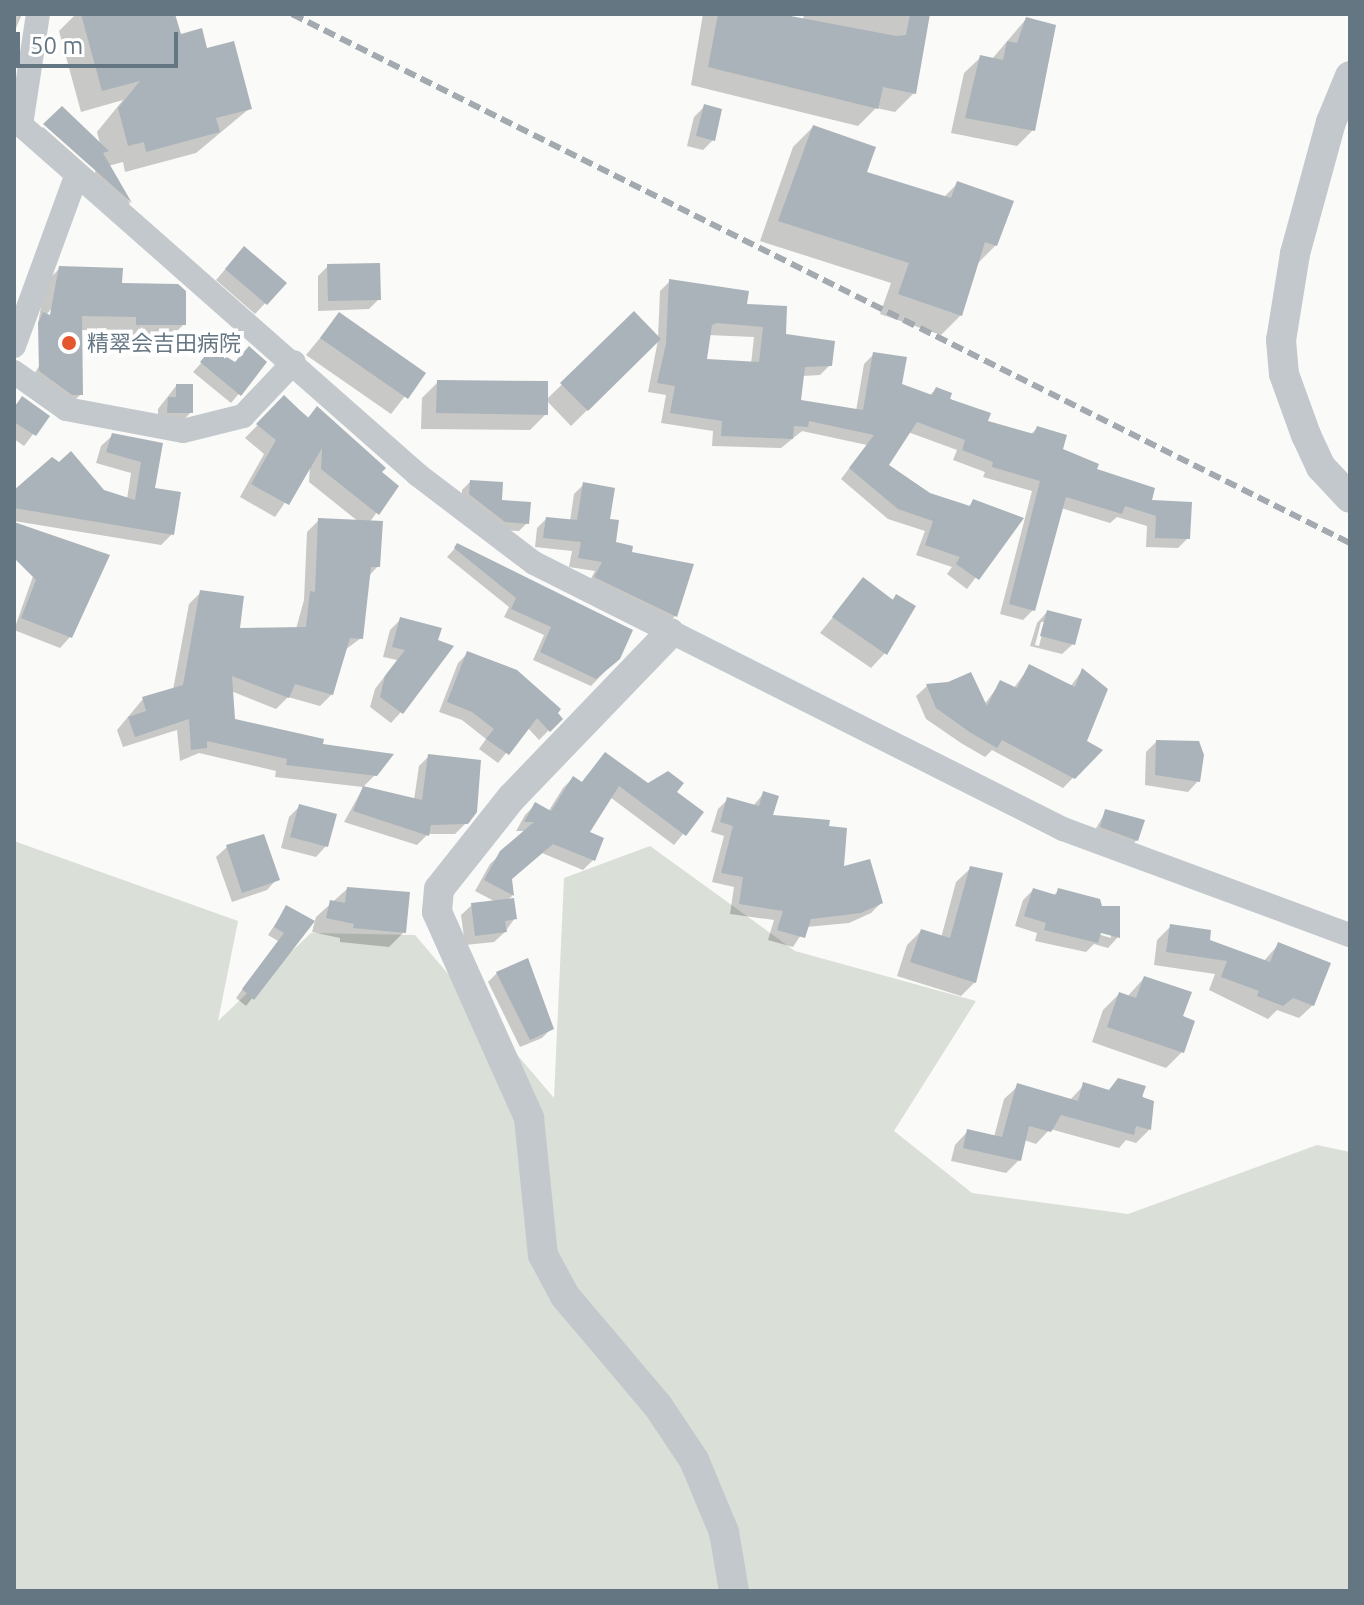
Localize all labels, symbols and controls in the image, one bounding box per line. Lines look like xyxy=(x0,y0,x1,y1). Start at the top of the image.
scale bar xyxy=(20,16,182,66)
text: 50 m xyxy=(30,32,83,59)
place label: 精翠会吉田病院 xyxy=(87,330,241,356)
marker: 精翠会吉田病院 xyxy=(58,332,80,354)

